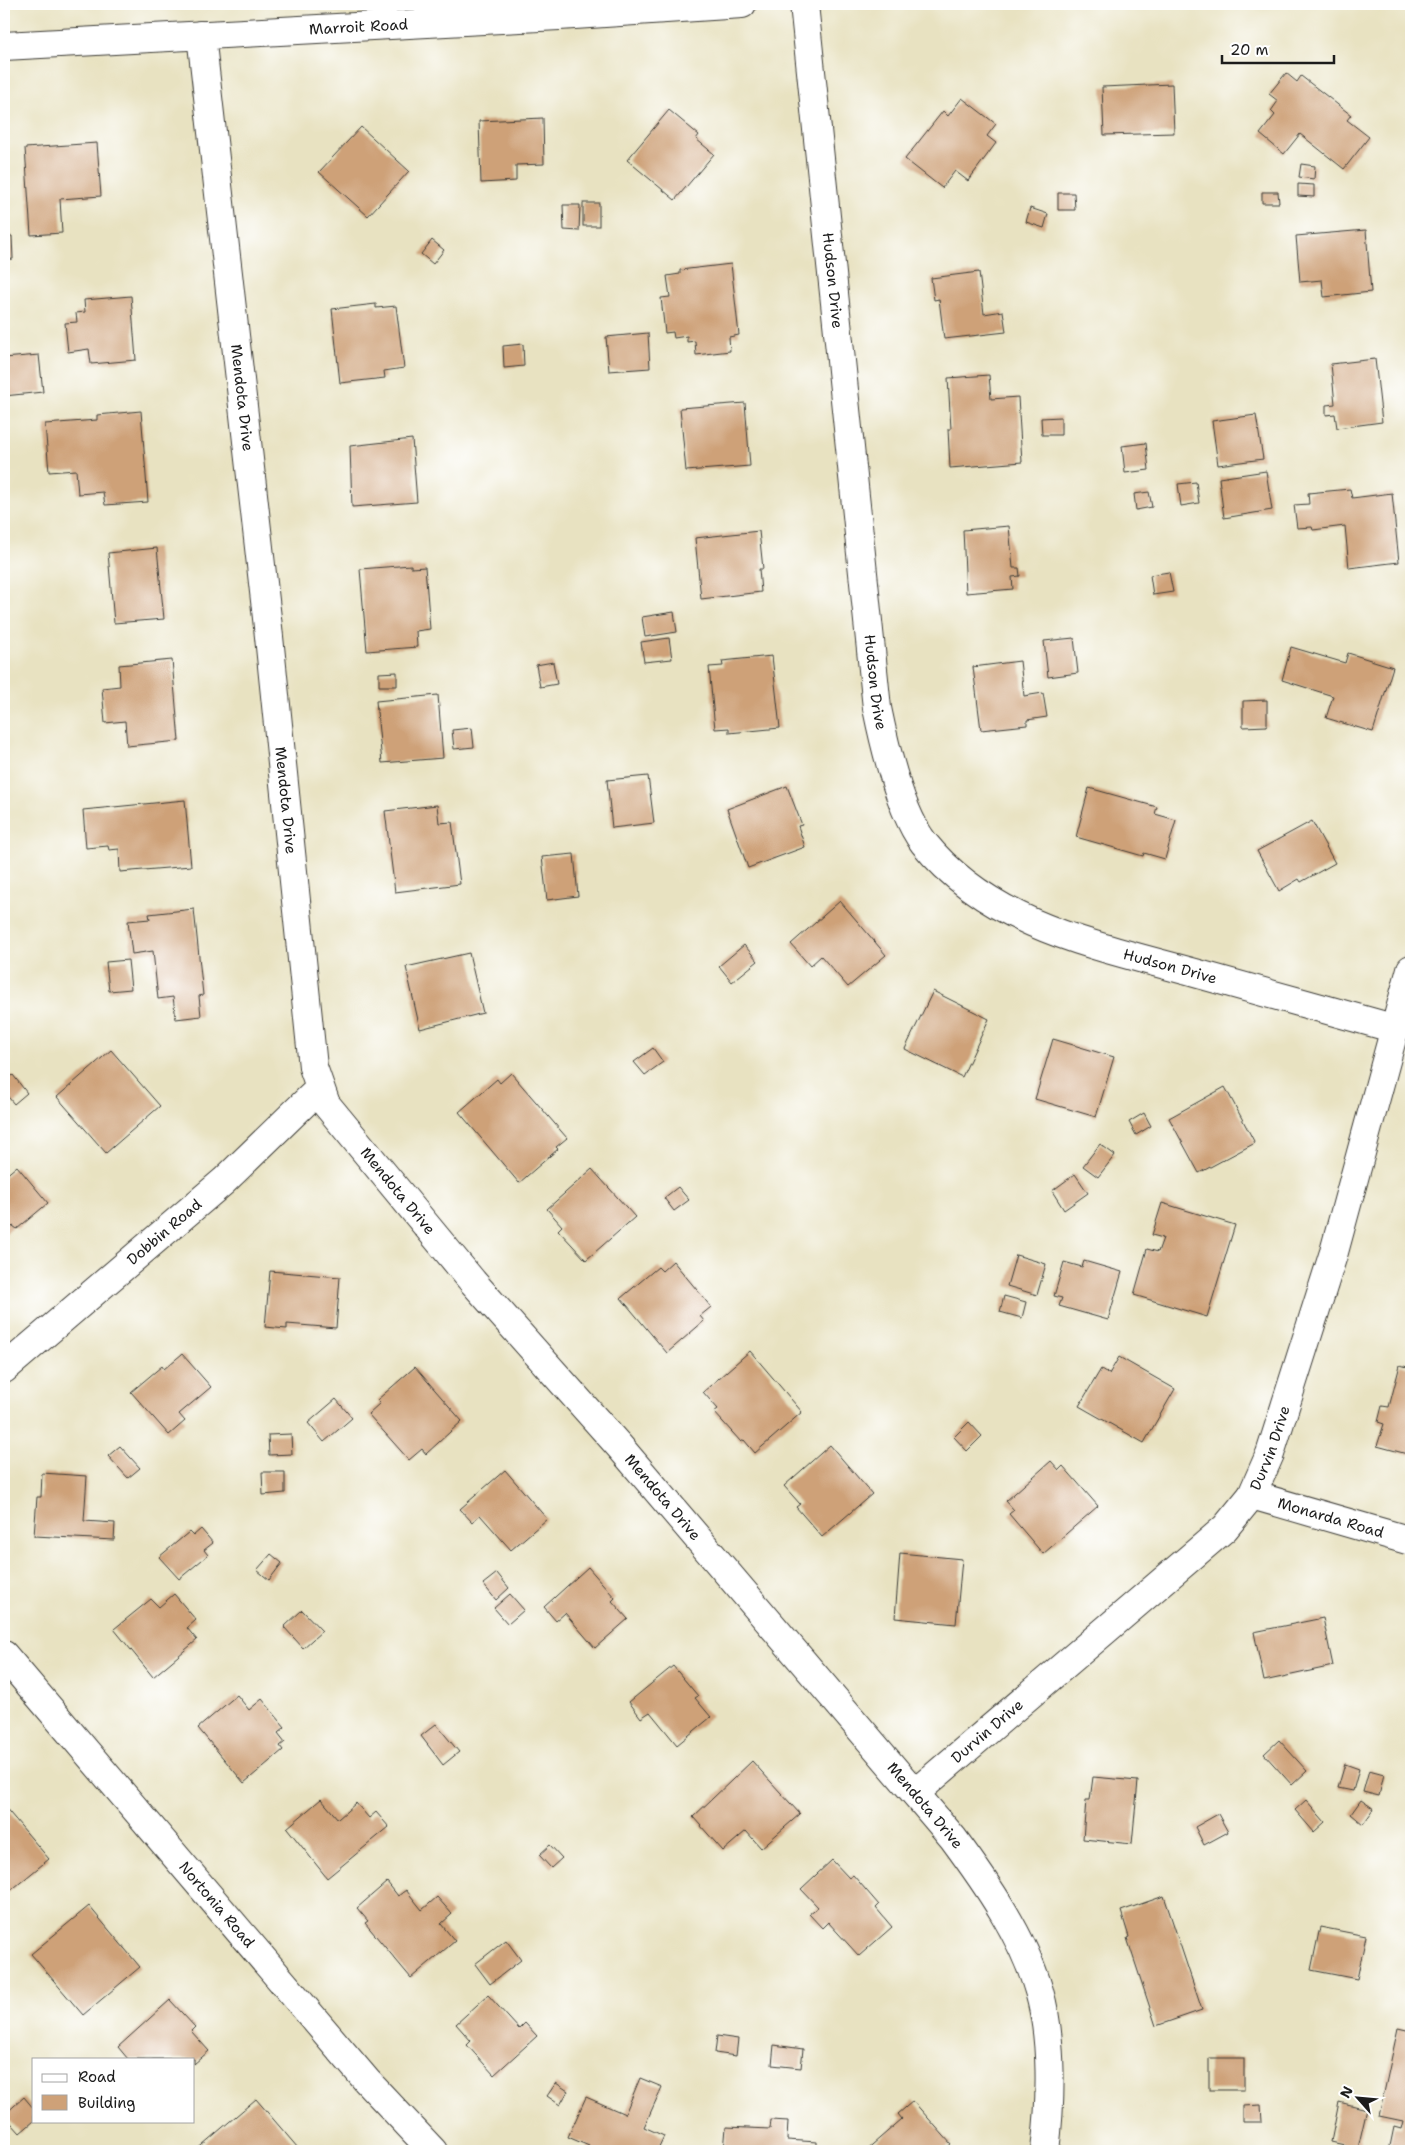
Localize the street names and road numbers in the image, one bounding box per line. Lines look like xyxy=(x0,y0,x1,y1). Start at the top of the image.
street label: Marroit Road xyxy=(309,14,409,39)
street label: Hudson Drive xyxy=(818,232,848,329)
street label: Mendota Drive xyxy=(226,343,258,452)
street label: Hudson Drive xyxy=(859,633,891,732)
street label: Mendota Drive xyxy=(270,746,301,855)
street label: Hudson Drive xyxy=(1121,944,1219,989)
street label: Mendota Drive xyxy=(356,1143,440,1239)
street label: Dobbin Road xyxy=(123,1194,206,1270)
street label: Durvin Drive xyxy=(1245,1403,1295,1493)
street label: Mendota Drive xyxy=(620,1450,705,1545)
street label: Monarda Road xyxy=(1275,1493,1387,1543)
street label: Durvin Drive xyxy=(947,1695,1027,1768)
street label: Mendota Drive xyxy=(883,1758,968,1853)
street label: Nortonia Road xyxy=(174,1857,259,1952)

